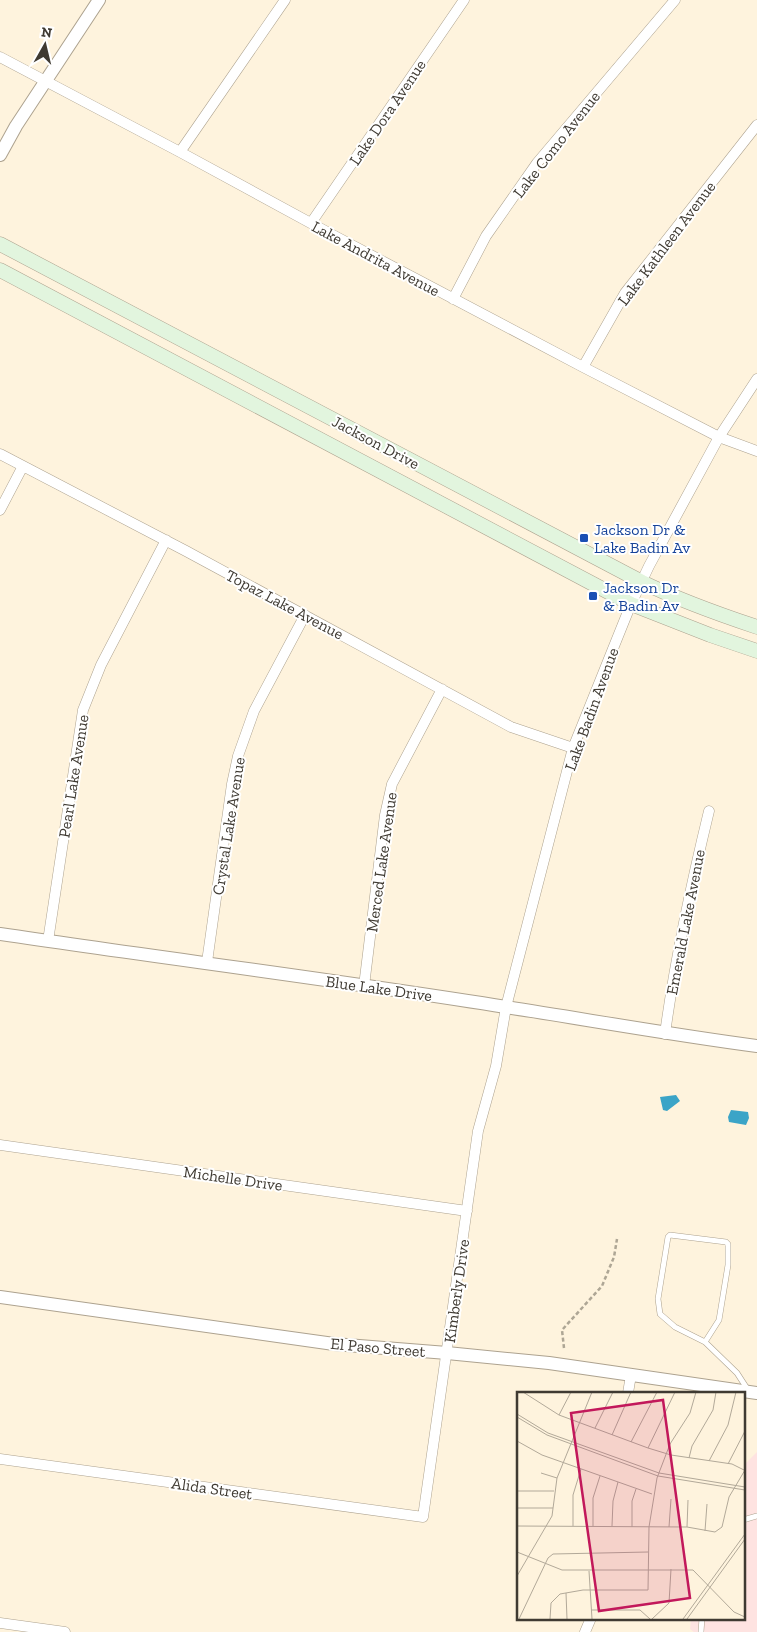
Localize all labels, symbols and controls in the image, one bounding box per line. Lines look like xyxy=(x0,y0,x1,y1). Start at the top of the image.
north arrow xyxy=(20,20,70,70)
text: N xyxy=(40,23,54,42)
street label: Lake Dora Avenue xyxy=(345,56,430,169)
street label: Lake Como Avenue xyxy=(509,87,604,201)
street label: Lake Kathleen Avenue xyxy=(613,177,719,309)
street label: Lake Andrita Avenue xyxy=(309,217,443,300)
street label: Jackson Drive xyxy=(329,412,423,473)
place label: Jackson Dr & Lake Badin Av xyxy=(594,520,690,557)
marker: Jackson Dr & Lake Badin Av xyxy=(578,532,590,544)
street label: Topaz Lake Avenue xyxy=(223,565,347,643)
place label: Jackson Dr & Badin Av xyxy=(603,578,680,615)
marker: Jackson Dr & Badin Av xyxy=(587,590,599,602)
street label: Lake Badin Avenue xyxy=(560,645,623,773)
street label: Pearl Lake Avenue xyxy=(54,713,93,839)
street label: Crystal Lake Avenue xyxy=(208,756,249,896)
street label: Merced Lake Avenue xyxy=(362,791,401,933)
street label: Emerald Lake Avenue xyxy=(662,848,709,996)
street label: Blue Lake Drive xyxy=(324,972,433,1005)
street label: Michelle Drive xyxy=(182,1162,284,1195)
street label: Kimberly Drive xyxy=(440,1238,473,1344)
street label: El Paso Street xyxy=(330,1334,426,1361)
inset map xyxy=(517,1392,744,1620)
street label: Alida Street xyxy=(170,1473,254,1504)

